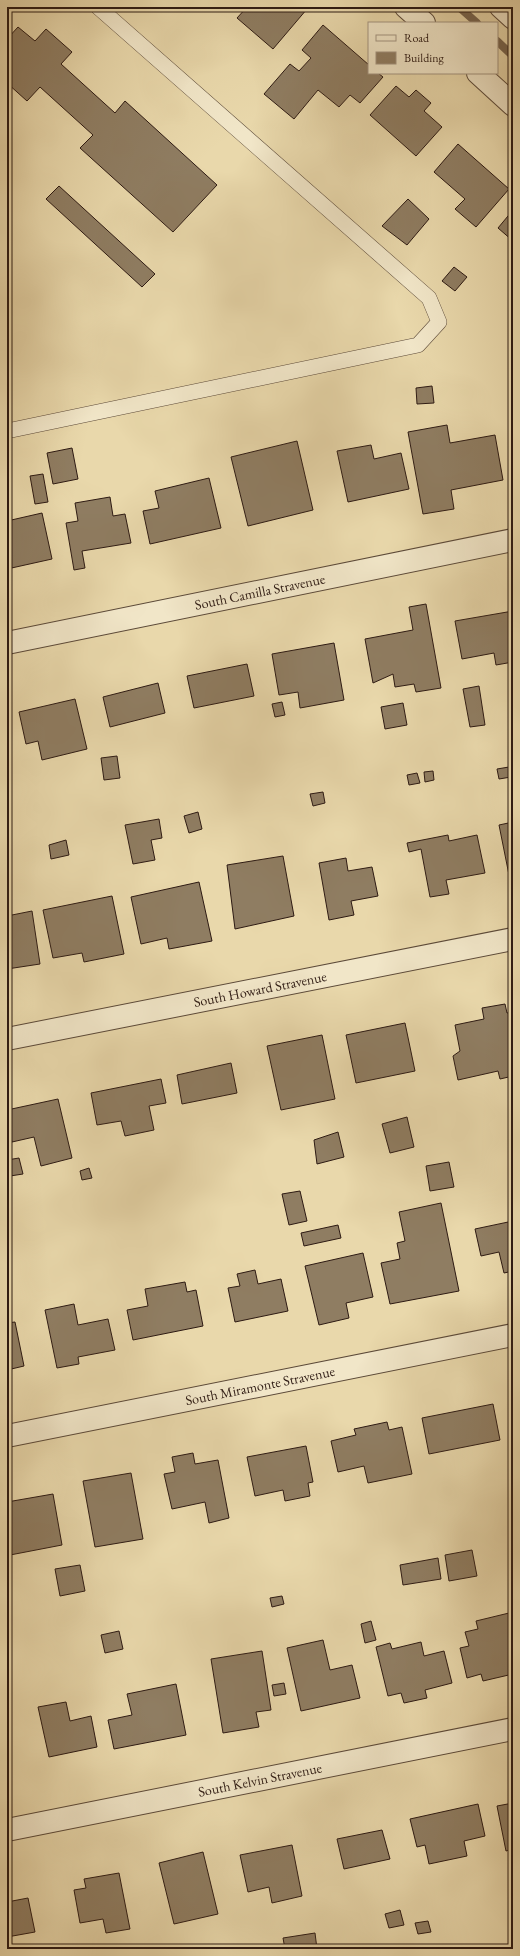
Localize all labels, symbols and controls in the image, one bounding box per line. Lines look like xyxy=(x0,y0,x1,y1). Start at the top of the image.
legend xyxy=(368,22,498,74)
text: Road xyxy=(404,30,430,46)
text: Building xyxy=(404,50,445,66)
street label: South Camilla Stravenue xyxy=(193,569,327,614)
street label: South Howard Stravenue xyxy=(192,967,329,1011)
street label: South Miramonte Stravenue xyxy=(184,1362,337,1409)
street label: South Kelvin Stravenue xyxy=(197,1758,324,1801)

